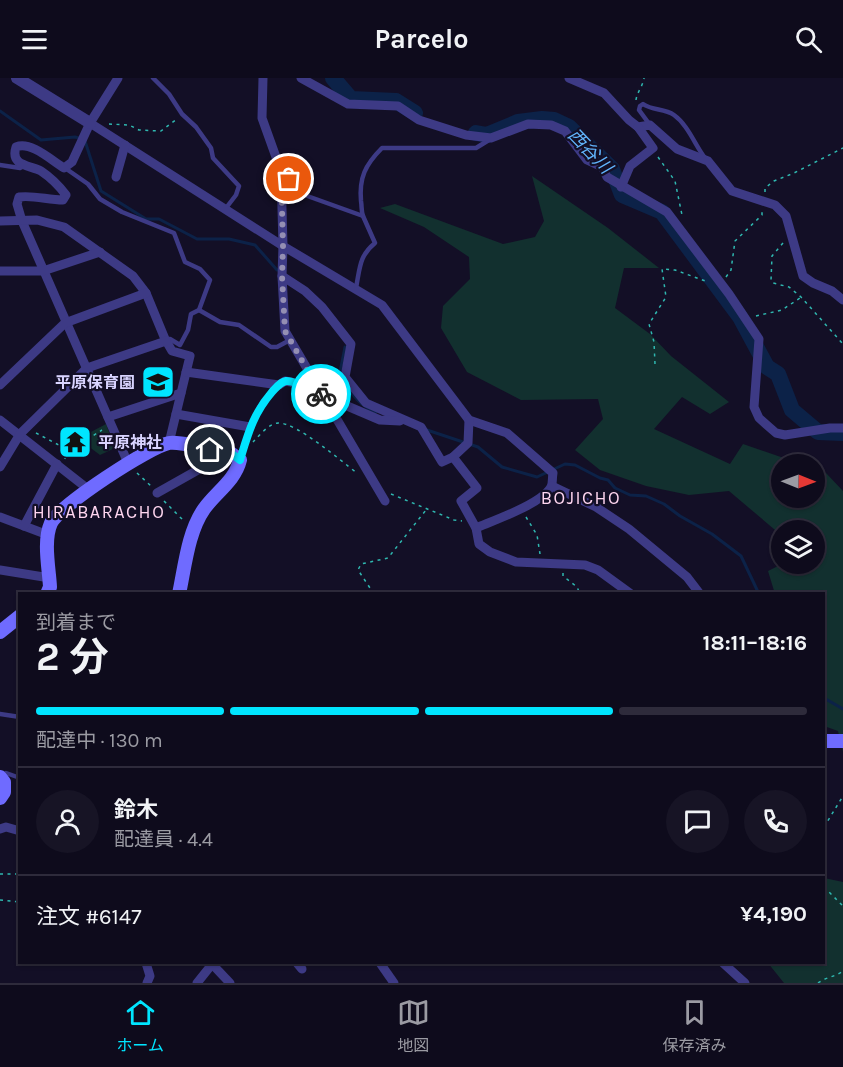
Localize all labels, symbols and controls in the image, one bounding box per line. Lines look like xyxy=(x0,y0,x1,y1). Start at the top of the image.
icon: menu xyxy=(18,23,51,56)
text: Parcelo xyxy=(374,23,469,55)
icon: search xyxy=(792,23,825,56)
water label: 西谷川 xyxy=(563,124,618,180)
pin xyxy=(263,153,314,204)
icon: bag xyxy=(272,162,305,195)
school or university icon: 平原保育園 xyxy=(140,364,176,400)
courier xyxy=(291,364,351,424)
place label: 平原保育園 xyxy=(55,373,135,392)
icon: bike xyxy=(305,378,338,411)
temple icon: 平原神社 xyxy=(57,424,93,460)
pin xyxy=(184,424,235,475)
place label: 平原神社 xyxy=(98,433,162,452)
icon: home xyxy=(193,433,226,466)
north arrow xyxy=(771,454,825,508)
map controls xyxy=(771,454,825,574)
district label: BOJICHO xyxy=(541,487,621,509)
district label: HIRABARACHO xyxy=(33,501,165,523)
button: layers xyxy=(771,520,825,574)
text: 到着まで xyxy=(36,611,116,634)
text: 18:11–18:16 xyxy=(703,630,807,656)
text: 2 分 xyxy=(36,634,108,680)
text: 配達中 · 130 m xyxy=(36,729,163,752)
button: person xyxy=(36,790,99,853)
button: chat xyxy=(666,790,729,853)
button: phone xyxy=(744,790,807,853)
text: 鈴木 xyxy=(114,797,158,823)
text: 配達員 · 4.4 xyxy=(114,828,213,851)
text: ¥4,190 xyxy=(740,901,807,927)
text: 注文 #6147 xyxy=(36,904,141,930)
tab: ホーム xyxy=(116,996,164,1056)
tab: 地図 xyxy=(397,996,430,1056)
tab: 保存済み xyxy=(663,996,727,1056)

